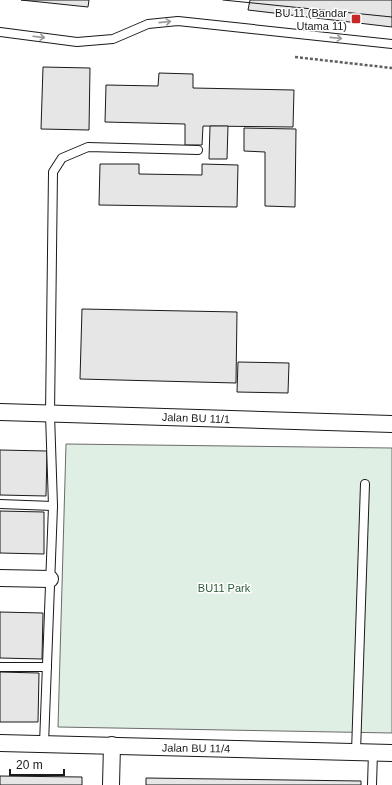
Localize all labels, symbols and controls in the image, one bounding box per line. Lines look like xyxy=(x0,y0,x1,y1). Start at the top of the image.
place label: BU 11 (Bandar Utama 11) xyxy=(275,7,347,32)
marker: BU 11 (Bandar Utama 11) xyxy=(350,13,362,25)
one-way arrow xyxy=(158,19,171,26)
one-way arrow xyxy=(32,33,45,41)
one-way arrow xyxy=(329,34,342,41)
street label: Jalan BU 11/1 xyxy=(162,411,230,425)
park label: BU11 Park xyxy=(198,582,251,594)
street label: Jalan BU 11/4 xyxy=(162,741,230,755)
scale bar xyxy=(10,751,64,777)
text: 20 m xyxy=(16,758,43,772)

